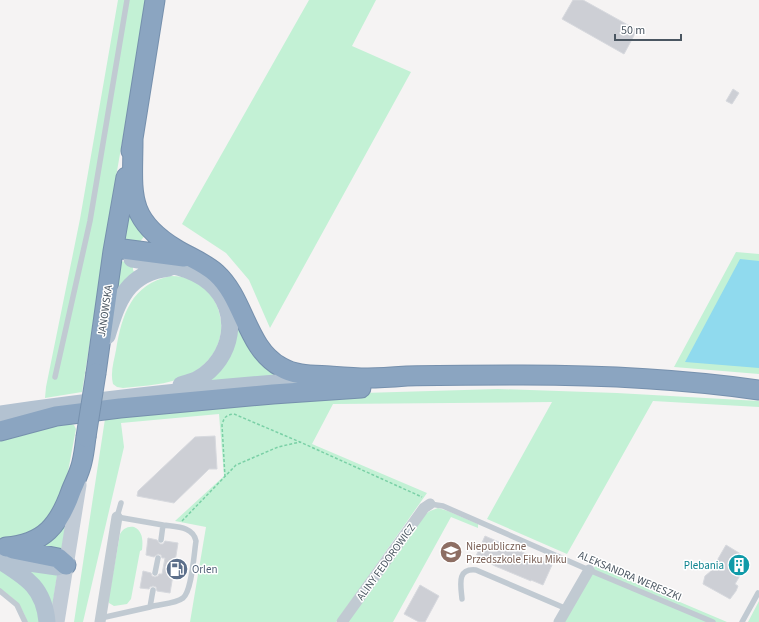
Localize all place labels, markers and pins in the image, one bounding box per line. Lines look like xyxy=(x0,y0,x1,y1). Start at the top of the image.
school or university icon: Niepubliczne Przedszkole Fiku Miku xyxy=(438,539,464,565)
place label: Niepubliczne Przedszkole Fiku Miku xyxy=(466,539,567,567)
building icon: Plebania xyxy=(726,552,752,578)
fuel station icon: Orlen xyxy=(164,556,190,582)
place label: Plebania xyxy=(684,558,724,573)
place label: Orlen xyxy=(192,562,217,577)

